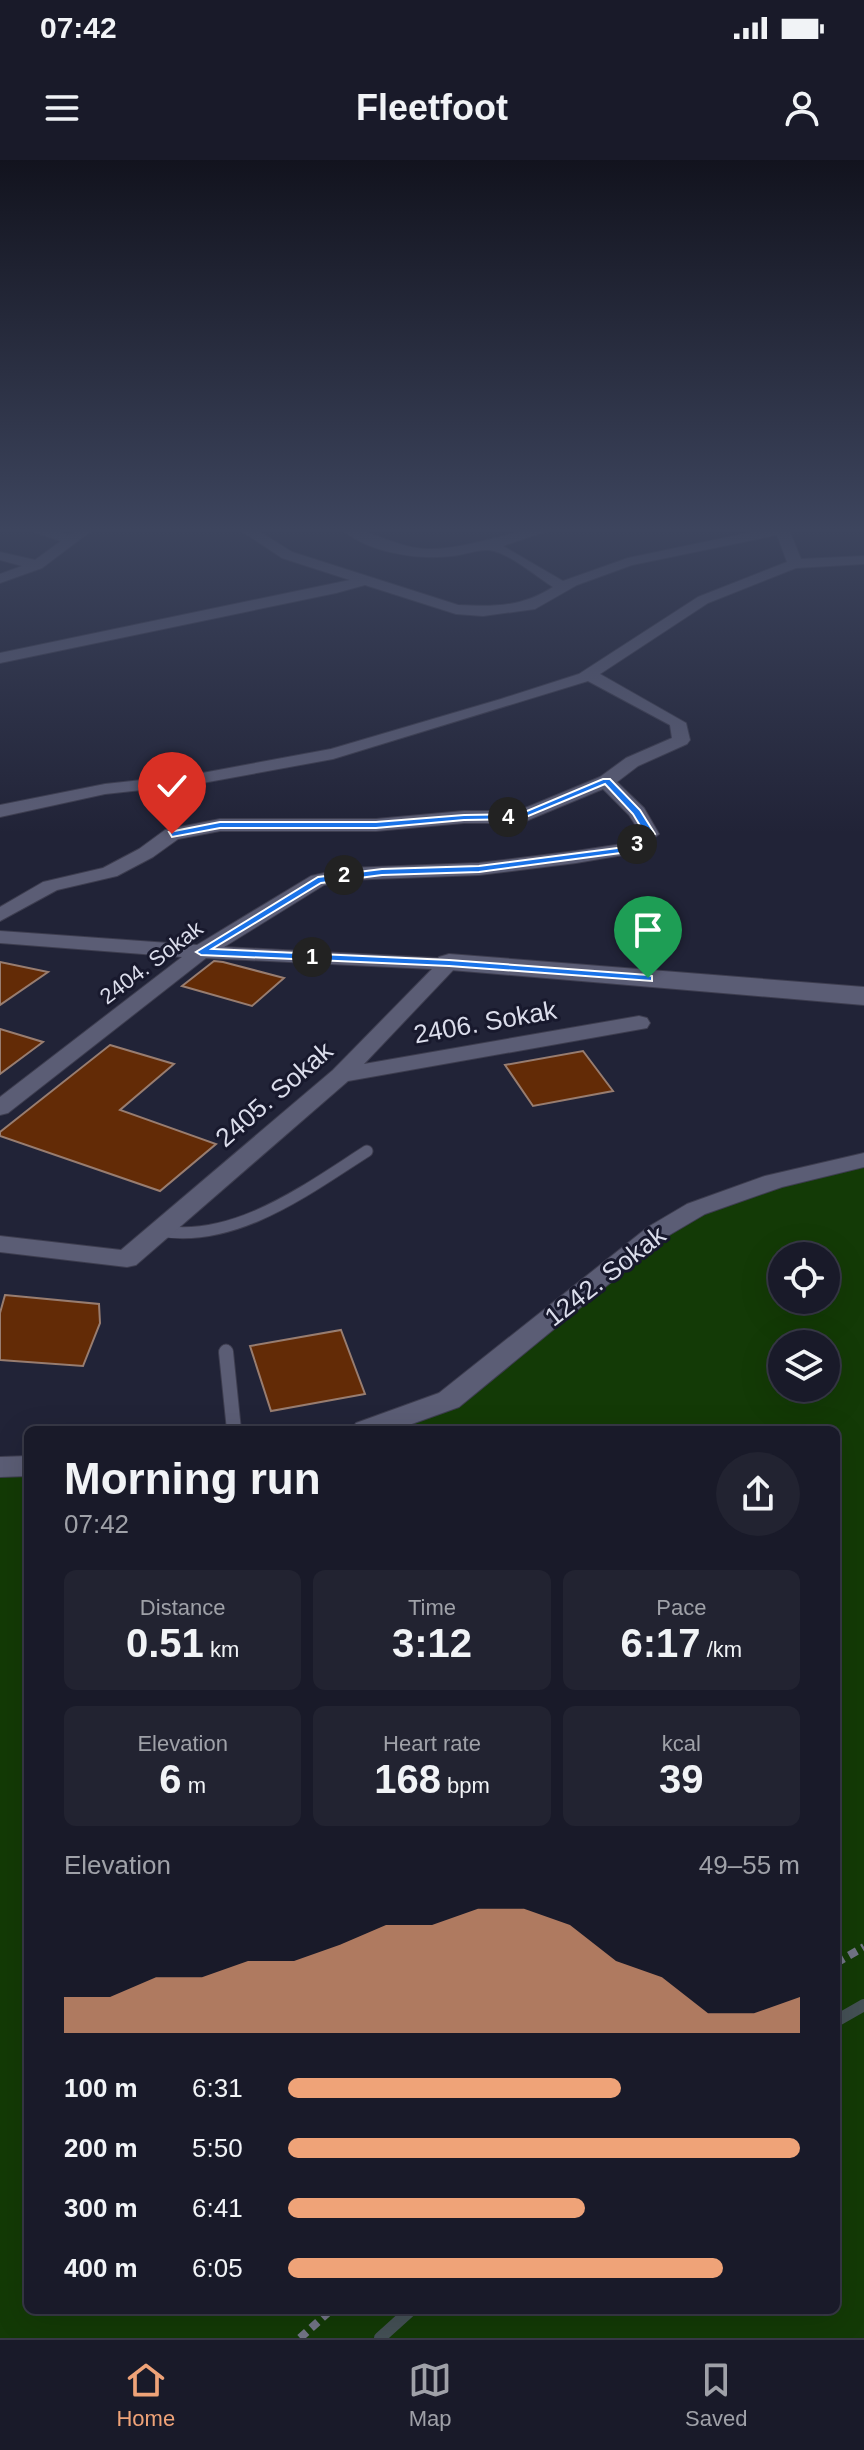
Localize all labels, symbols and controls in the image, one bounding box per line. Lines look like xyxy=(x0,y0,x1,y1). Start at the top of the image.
text: 07:42 xyxy=(40,11,117,44)
icon: menu xyxy=(40,86,84,130)
icon: person xyxy=(780,86,824,130)
text: Fleetfoot xyxy=(356,87,508,128)
pin xyxy=(138,752,206,834)
icon: check xyxy=(150,764,194,808)
pin: 4 xyxy=(488,797,528,837)
text: 4 xyxy=(502,804,514,829)
pin: 3 xyxy=(617,824,657,864)
text: 3 xyxy=(631,831,643,856)
pin: 2 xyxy=(324,855,364,895)
text: 2 xyxy=(338,862,350,887)
pin xyxy=(614,896,682,978)
icon: arrive xyxy=(626,908,670,952)
street label: 2404. Sokak xyxy=(95,915,208,1009)
pin: 1 xyxy=(292,937,332,977)
text: 1 xyxy=(306,944,318,969)
street label: 2406. Sokak xyxy=(411,995,560,1049)
street label: 2405. Sokak xyxy=(210,1035,339,1153)
street label: 1242. Sokak xyxy=(539,1219,672,1332)
map controls xyxy=(768,1242,840,1402)
button: locate xyxy=(768,1242,840,1314)
button: layers xyxy=(768,1330,840,1402)
button: share xyxy=(716,1452,800,1536)
text: Morning run xyxy=(64,1454,321,1503)
text: 07:42 xyxy=(64,1509,129,1539)
text: Distance xyxy=(140,1595,225,1620)
text: Time xyxy=(408,1595,456,1620)
text: Pace xyxy=(656,1595,706,1620)
text: 0.51 xyxy=(126,1621,204,1665)
text: 3:12 xyxy=(392,1621,472,1665)
text: 6:17 xyxy=(621,1621,701,1665)
text: km xyxy=(204,1637,239,1662)
text: /km xyxy=(701,1637,742,1662)
text: Elevation xyxy=(137,1731,228,1756)
text: Heart rate xyxy=(383,1731,481,1756)
text: kcal xyxy=(662,1731,701,1756)
text: 6 xyxy=(159,1757,182,1801)
text: 168 xyxy=(374,1757,441,1801)
text: 39 xyxy=(659,1757,704,1801)
text: m xyxy=(182,1773,206,1798)
text: bpm xyxy=(441,1773,490,1798)
text: Elevation xyxy=(64,1850,171,1880)
text: 49–55 m xyxy=(699,1850,800,1880)
text: 100 m xyxy=(64,2073,138,2103)
text: 6:31 xyxy=(192,2073,243,2103)
text: 200 m xyxy=(64,2133,138,2163)
text: 5:50 xyxy=(192,2133,243,2163)
text: 300 m xyxy=(64,2193,138,2223)
text: 6:41 xyxy=(192,2193,243,2223)
text: 400 m xyxy=(64,2253,138,2283)
text: 6:05 xyxy=(192,2253,243,2283)
tab: Home xyxy=(116,2358,175,2432)
tab: Map xyxy=(408,2358,452,2432)
tab: Saved xyxy=(685,2358,748,2432)

